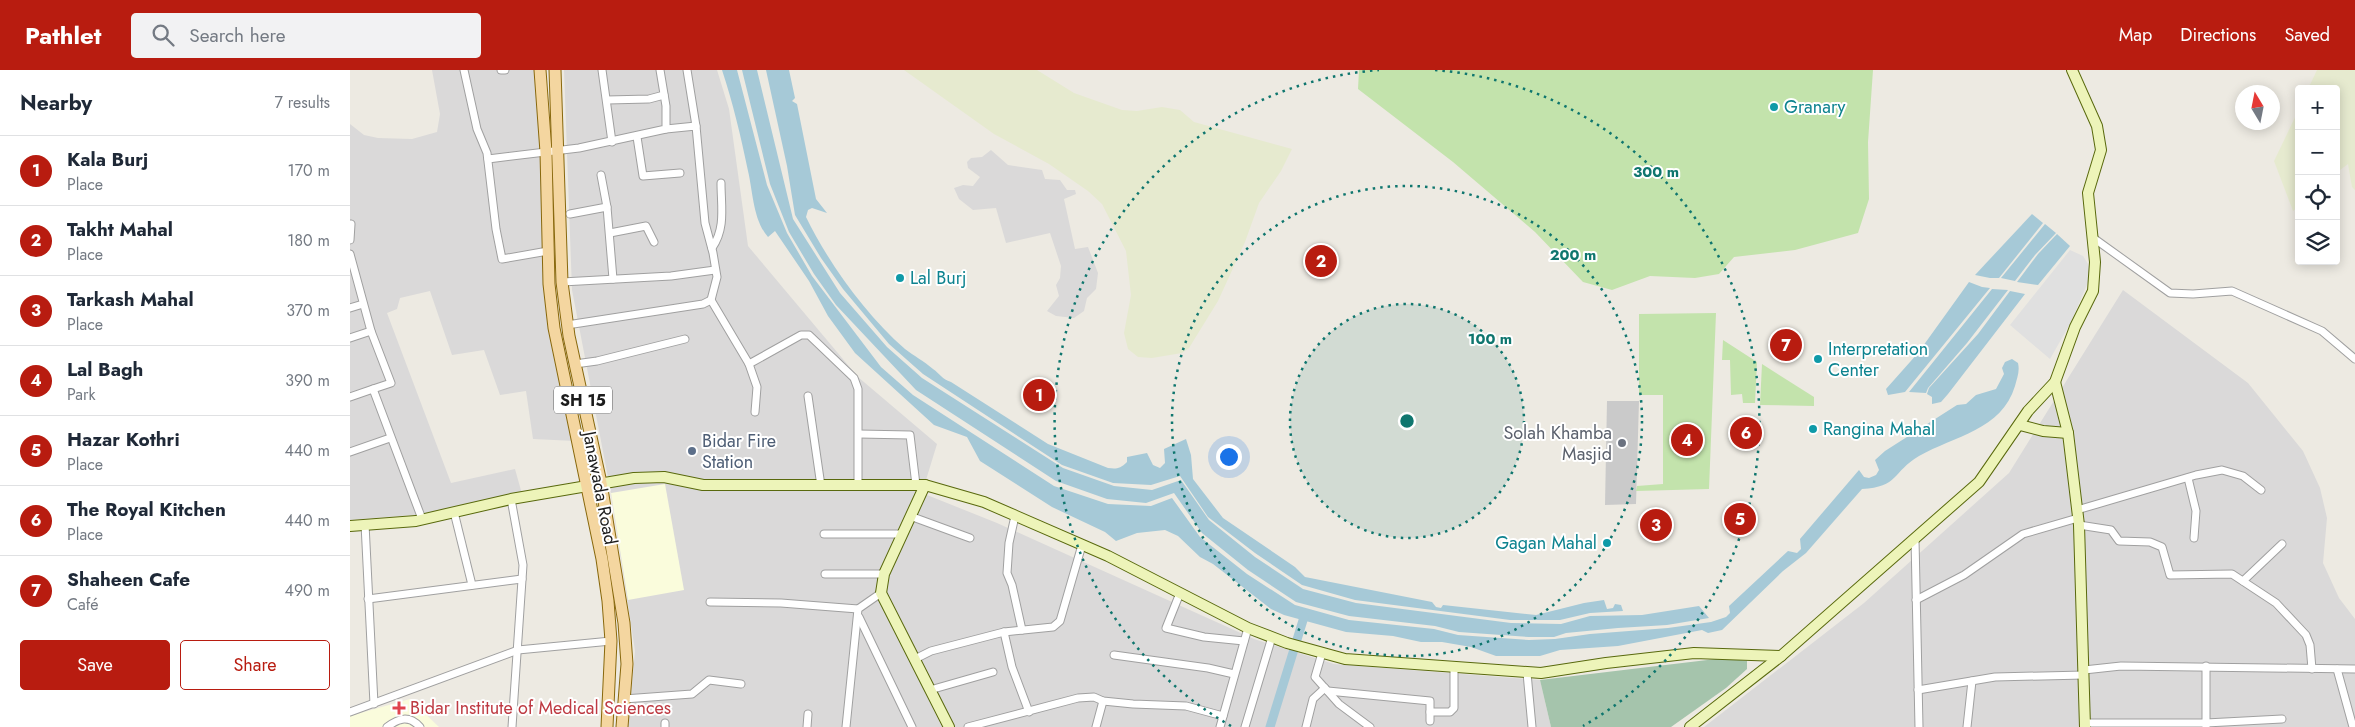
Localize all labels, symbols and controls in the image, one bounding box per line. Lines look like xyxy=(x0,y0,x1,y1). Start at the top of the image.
search box xyxy=(131,13,481,58)
text: Pathlet xyxy=(25,18,101,53)
icon: search xyxy=(149,21,177,49)
text: Search here xyxy=(189,22,285,49)
text: Map xyxy=(2119,22,2152,48)
text: Directions xyxy=(2180,22,2256,48)
text: Saved xyxy=(2284,22,2330,48)
north arrow xyxy=(2235,85,2280,130)
map controls xyxy=(2295,85,2340,265)
button: + xyxy=(2295,85,2340,130)
text: Nearby xyxy=(20,88,92,118)
text: 7 results xyxy=(274,91,330,114)
place label: Granary xyxy=(1784,94,1846,120)
marker: Granary xyxy=(1768,101,1780,113)
button: − xyxy=(2295,130,2340,175)
text: Kala Burj xyxy=(67,146,148,173)
text: 1 xyxy=(32,159,40,182)
text: 170 m xyxy=(288,159,330,182)
text: 300 m xyxy=(1633,161,1679,183)
text: Place xyxy=(67,173,103,196)
button: locate xyxy=(2295,175,2340,220)
text: Takht Mahal xyxy=(67,216,173,243)
button: layers xyxy=(2295,220,2340,265)
text: 2 xyxy=(31,229,41,252)
text: 180 m xyxy=(287,229,330,252)
pin: 2 xyxy=(1305,242,1337,280)
text: Place xyxy=(67,243,103,266)
text: 200 m xyxy=(1550,244,1596,266)
place label: Lal Burj xyxy=(910,265,966,291)
marker: Lal Burj xyxy=(894,272,906,284)
text: Tarkash Mahal xyxy=(67,286,194,313)
text: 3 xyxy=(31,299,41,322)
text: 370 m xyxy=(286,299,330,322)
text: Place xyxy=(67,313,103,336)
pin: 7 xyxy=(1770,326,1802,364)
text: 100 m xyxy=(1468,328,1512,350)
place label: Interpretation Center xyxy=(1828,336,1928,383)
marker: Interpretation Center xyxy=(1812,353,1824,365)
text: Lal Bagh xyxy=(67,356,143,383)
text: 4 xyxy=(30,369,42,392)
text: 390 m xyxy=(285,369,330,392)
pin: 1 xyxy=(1023,376,1055,414)
text: Park xyxy=(67,383,96,406)
road number: SH 15 xyxy=(554,386,612,414)
centre of rings xyxy=(1398,412,1416,430)
pin: 6 xyxy=(1730,414,1762,452)
place label: Rangina Mahal xyxy=(1823,416,1935,442)
place label: Solah Khamba Masjid xyxy=(1503,420,1612,467)
pin: 4 xyxy=(1671,421,1703,459)
marker: Rangina Mahal xyxy=(1807,423,1819,435)
text: Hazar Kothri xyxy=(67,426,180,453)
street label: Janawada Road xyxy=(576,427,624,547)
place label: Bidar Fire Station xyxy=(702,428,776,475)
marker: Solah Khamba Masjid xyxy=(1616,437,1628,449)
text: 5 xyxy=(31,439,41,462)
text: 440 m xyxy=(284,439,330,462)
your location xyxy=(1216,444,1242,470)
marker: Bidar Fire Station xyxy=(686,445,698,457)
text: Place xyxy=(67,453,103,476)
text: The Royal Kitchen xyxy=(67,496,226,523)
pin: 5 xyxy=(1724,500,1756,538)
pin: 3 xyxy=(1640,506,1672,544)
text: 6 xyxy=(31,509,41,532)
text: 440 m xyxy=(284,509,330,532)
text: Place xyxy=(67,523,103,546)
place label: Gagan Mahal xyxy=(1495,530,1597,556)
marker: Gagan Mahal xyxy=(1601,537,1613,549)
text: Shaheen Cafe xyxy=(67,566,190,593)
text: 7 xyxy=(31,579,41,602)
text: 490 m xyxy=(285,579,330,602)
text: Café xyxy=(67,593,98,616)
button: Save xyxy=(20,640,170,690)
button: Share xyxy=(180,640,330,690)
place label: Bidar Institute of Medical Sciences xyxy=(410,695,671,721)
marker: Bidar Institute of Medical Sciences xyxy=(392,701,406,715)

